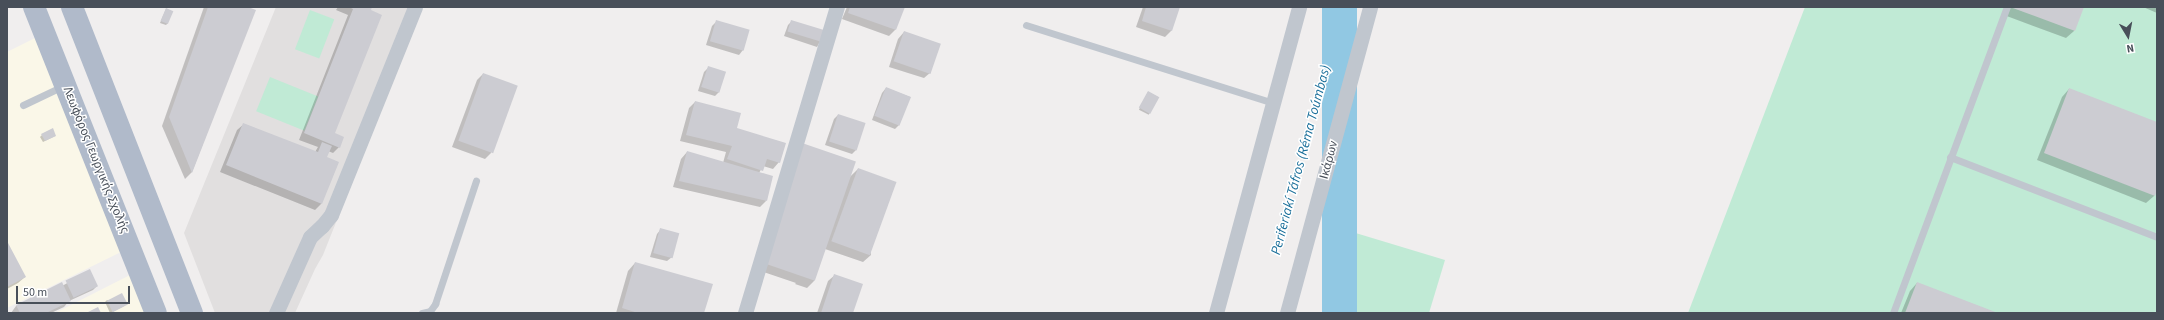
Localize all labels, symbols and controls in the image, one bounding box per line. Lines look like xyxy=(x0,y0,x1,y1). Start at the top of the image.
north arrow xyxy=(2108,16,2148,56)
text: N xyxy=(2125,40,2135,56)
water label: Periferiakí Táfros (Réma Toúmbas) xyxy=(1268,63,1334,257)
street label: Λεωφόρος Γεωργικής Σχολής xyxy=(59,85,133,235)
street label: Ικάρων xyxy=(1316,139,1342,181)
scale bar xyxy=(18,278,132,304)
text: 50 m xyxy=(23,284,47,301)

